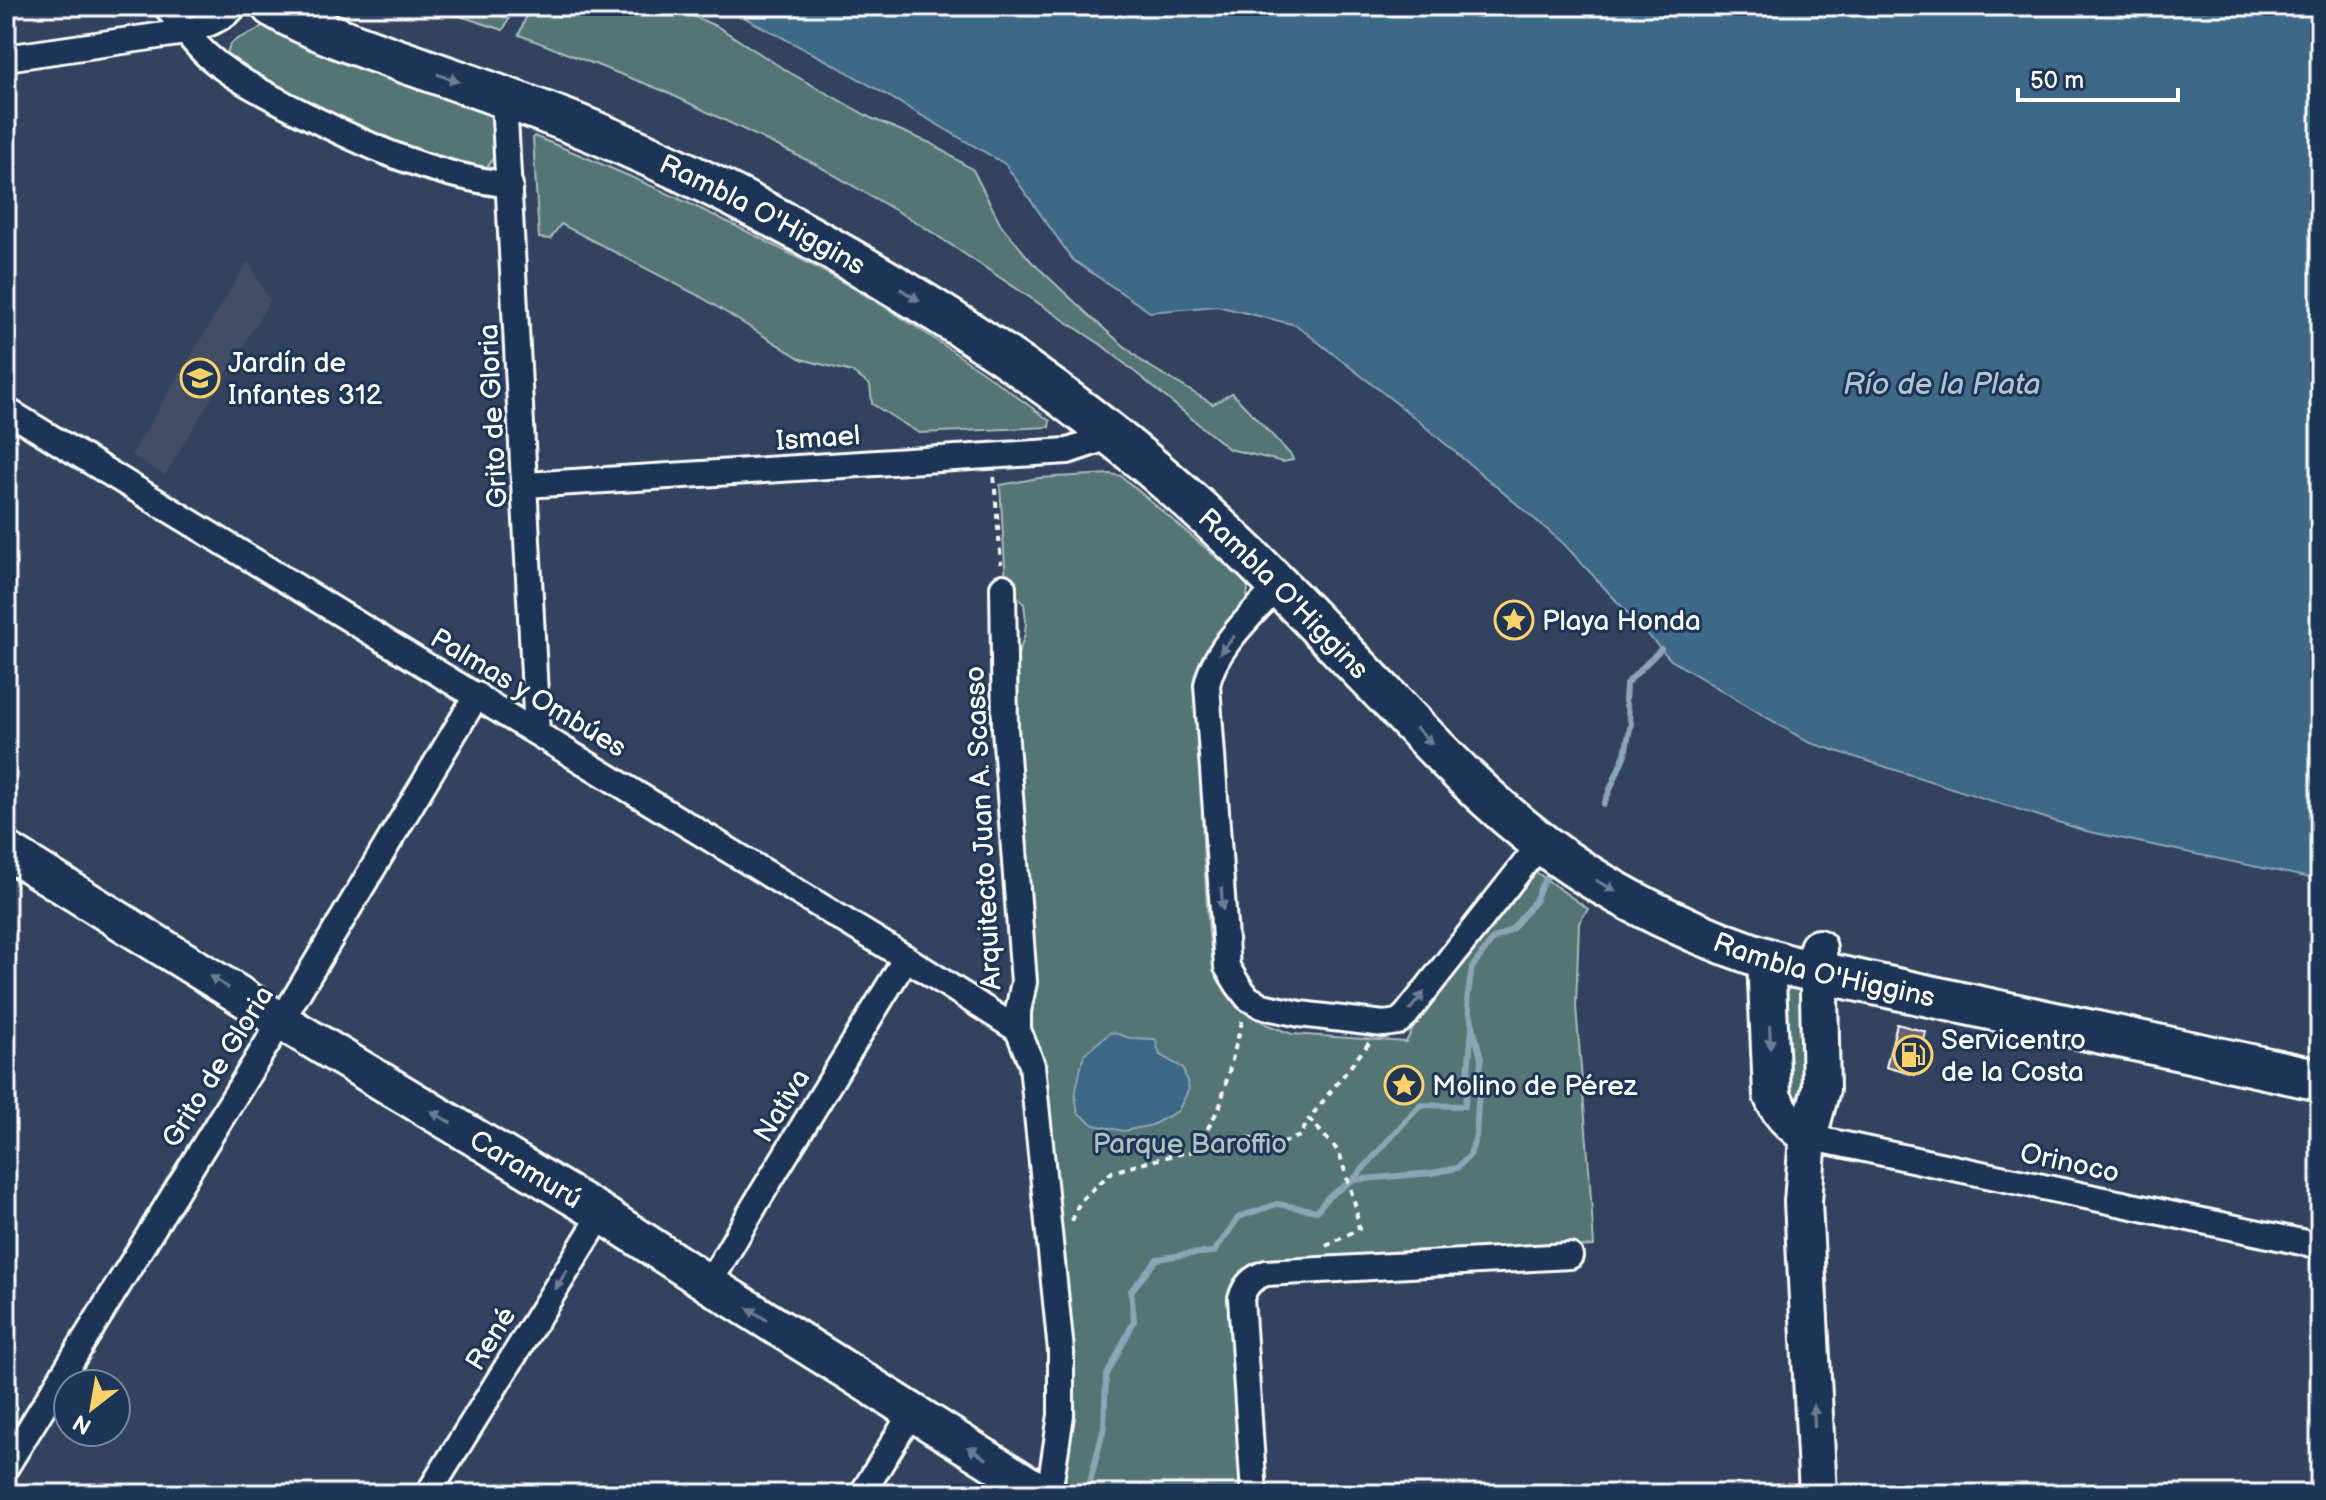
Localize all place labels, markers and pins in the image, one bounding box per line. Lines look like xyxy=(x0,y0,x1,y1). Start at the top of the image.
place label: Jardín de Infantes 312 xyxy=(228,347,383,412)
school or university icon: Jardín de Infantes 312 xyxy=(179,357,221,399)
place icon: Playa Honda xyxy=(1493,599,1535,641)
place label: Playa Honda xyxy=(1542,605,1701,638)
place label: Servicentro de la Costa xyxy=(1941,1024,2086,1089)
fuel station icon: Servicentro de la Costa xyxy=(1892,1034,1934,1076)
place icon: Molino de Pérez xyxy=(1383,1064,1425,1106)
place label: Molino de Pérez xyxy=(1432,1070,1638,1103)

